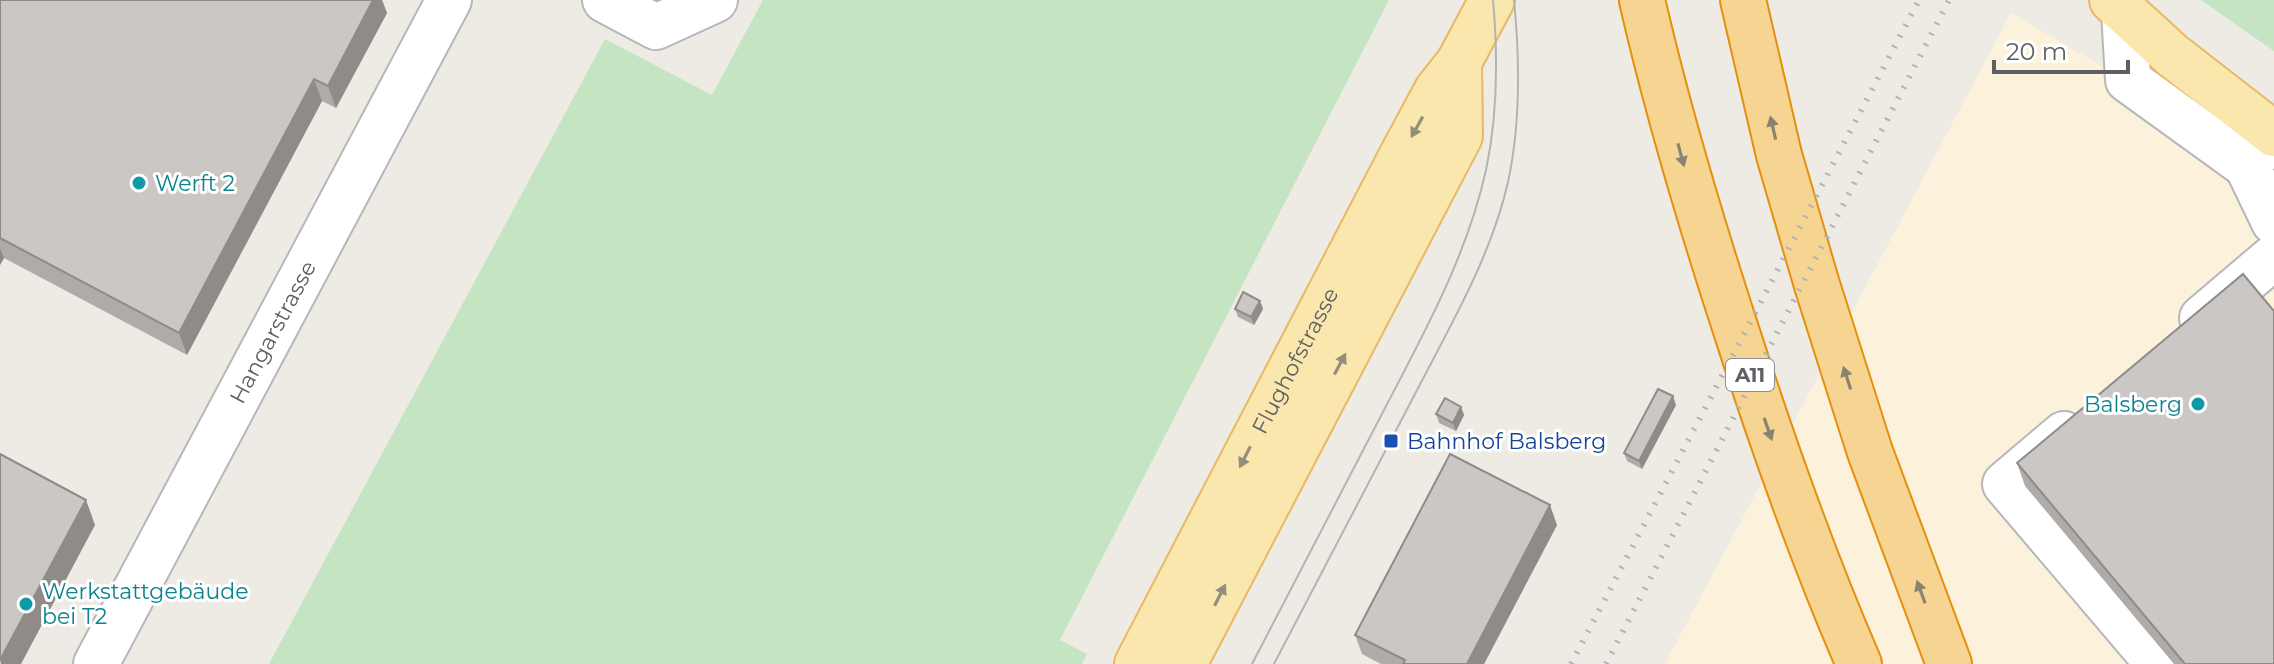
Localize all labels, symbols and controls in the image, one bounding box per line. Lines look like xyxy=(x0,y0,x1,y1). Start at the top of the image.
scale bar xyxy=(1994,24,2128,74)
text: 20 m xyxy=(2006,37,2067,66)
one-way arrow xyxy=(1410,116,1423,139)
one-way arrow xyxy=(1766,116,1779,141)
one-way arrow xyxy=(1675,143,1688,167)
place label: Werft 2 xyxy=(155,170,235,197)
marker: Werft 2 xyxy=(130,174,148,192)
street label: Hangarstrasse xyxy=(223,256,322,408)
street label: Flughofstrasse xyxy=(1246,283,1344,438)
one-way arrow xyxy=(1334,353,1347,376)
road number: A11 xyxy=(1726,359,1774,391)
one-way arrow xyxy=(1840,365,1852,389)
place label: Balsberg xyxy=(2084,391,2182,418)
marker: Balsberg xyxy=(2189,395,2207,413)
one-way arrow xyxy=(1763,417,1775,441)
place label: Bahnhof Balsberg xyxy=(1407,428,1606,455)
marker: Bahnhof Balsberg xyxy=(1382,432,1400,450)
one-way arrow xyxy=(1238,446,1251,469)
place label: Werkstattgebäude bei T2 xyxy=(42,578,249,630)
one-way arrow xyxy=(1914,579,1926,603)
one-way arrow xyxy=(1213,583,1226,606)
marker: Werkstattgebäude bei T2 xyxy=(17,595,35,613)

